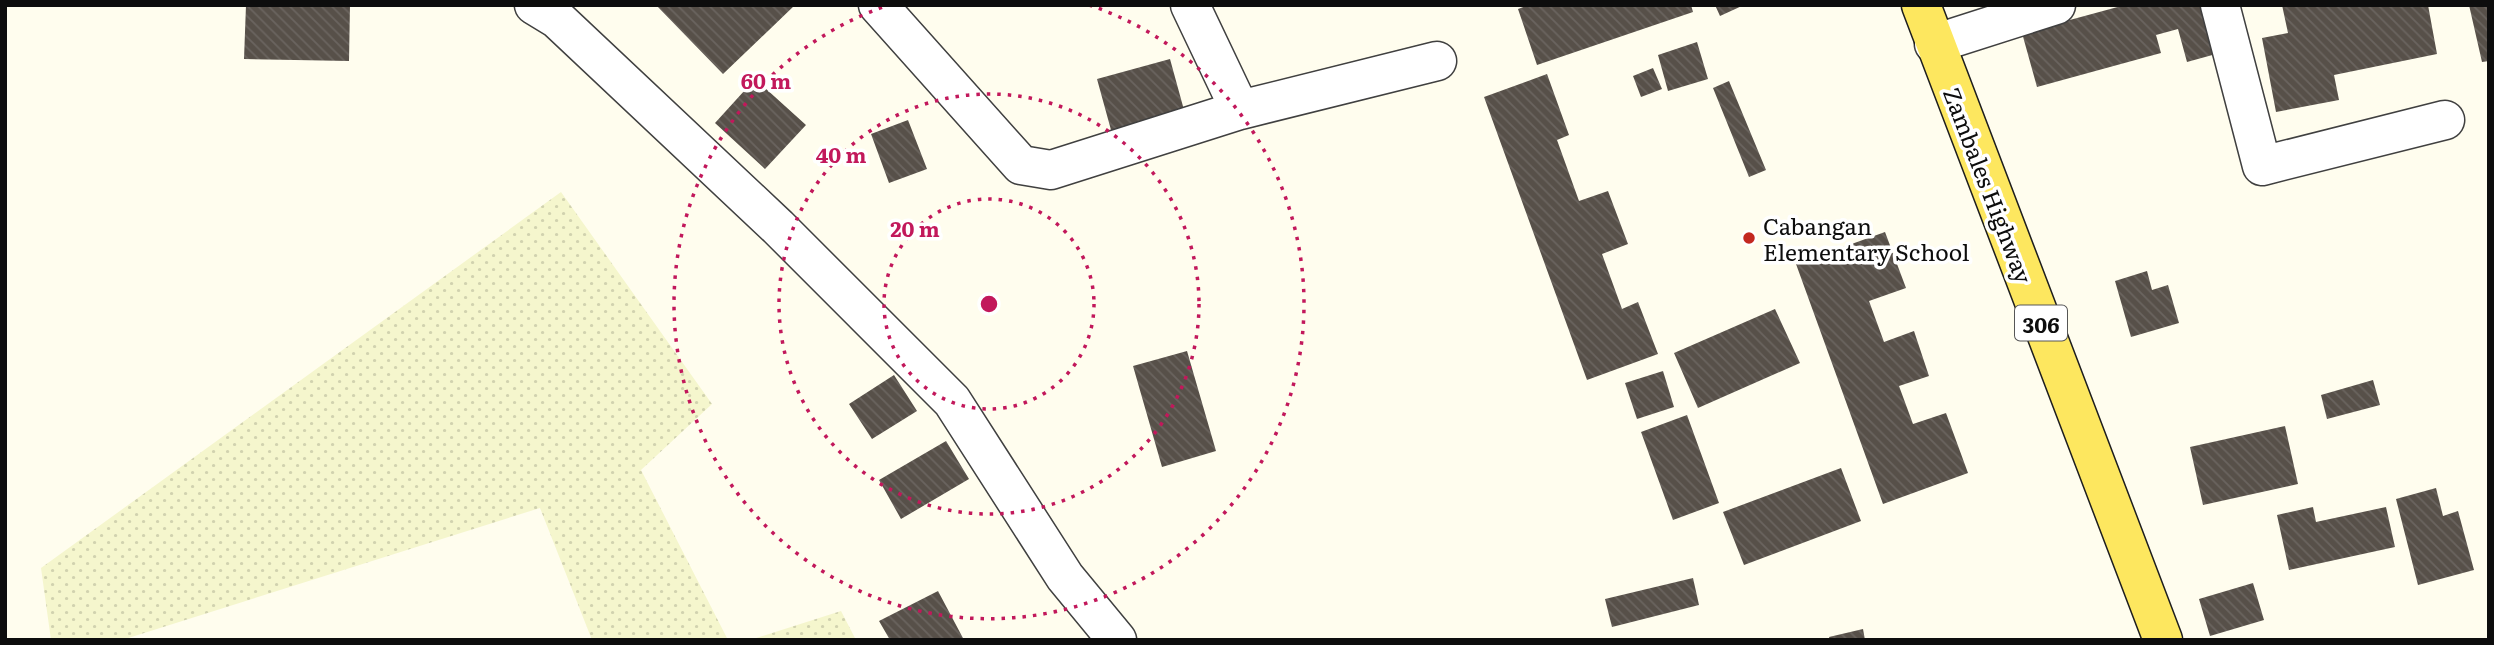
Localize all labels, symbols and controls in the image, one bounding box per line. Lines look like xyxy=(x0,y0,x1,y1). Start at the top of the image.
text: 60 m xyxy=(741,64,791,95)
street label: Zambales Highway xyxy=(1936,82,2042,289)
text: 40 m xyxy=(816,138,866,169)
place label: Cabangan Elementary School xyxy=(1763,208,1970,268)
text: 20 m xyxy=(890,212,940,243)
marker: Cabangan Elementary School xyxy=(1741,230,1757,246)
centre of rings xyxy=(977,292,1001,316)
road number: 306 xyxy=(2015,306,2067,340)

